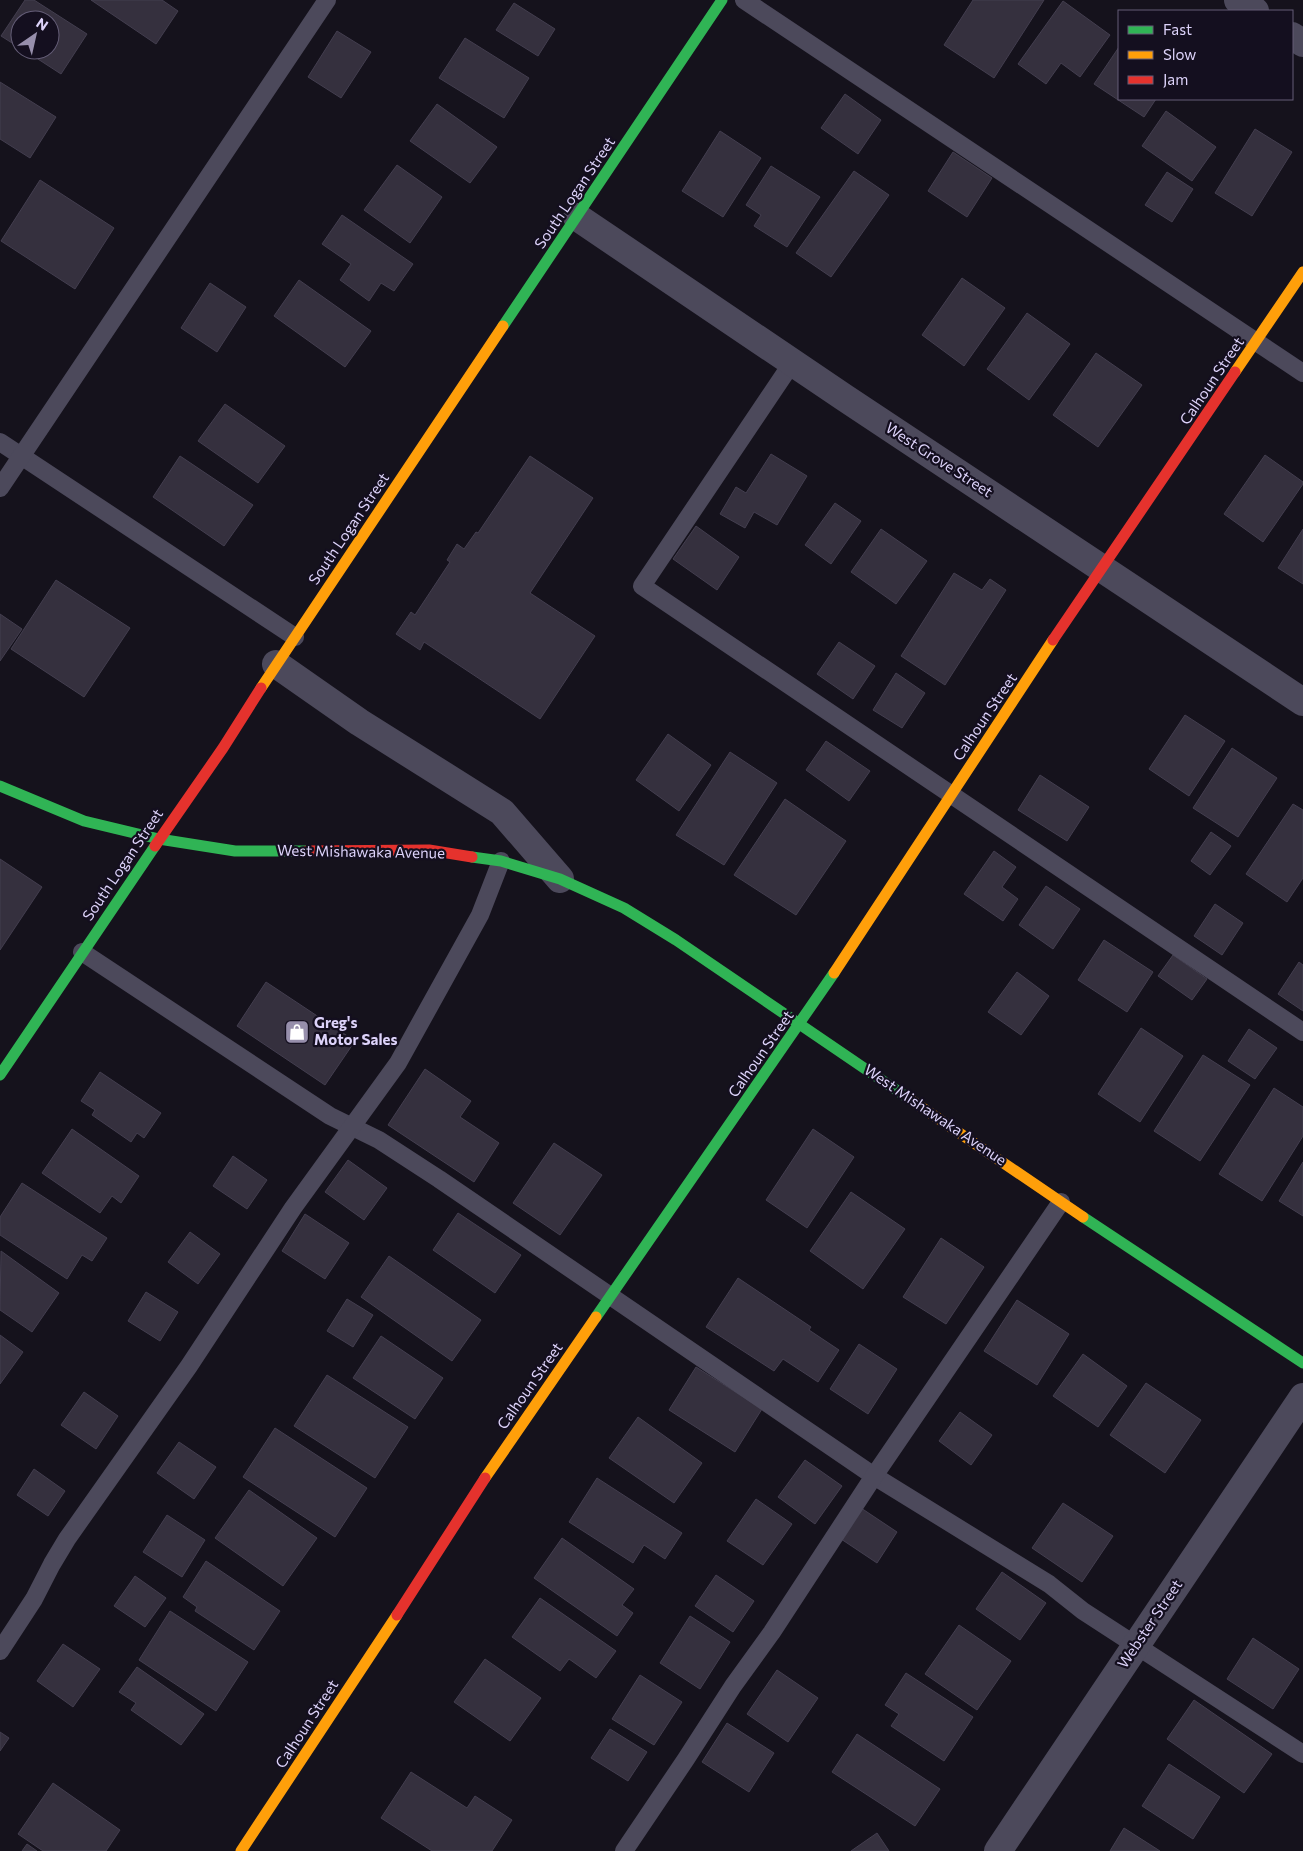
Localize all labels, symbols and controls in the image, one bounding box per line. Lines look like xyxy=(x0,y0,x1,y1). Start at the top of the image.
north arrow xyxy=(10,10,60,60)
legend xyxy=(1118,10,1293,100)
text: N xyxy=(33,14,52,34)
text: Fast xyxy=(1163,20,1192,38)
text: Slow xyxy=(1163,45,1196,63)
text: Jam xyxy=(1163,70,1188,88)
street label: South Logan Street xyxy=(530,133,618,252)
street label: Calhoun Street xyxy=(1175,333,1247,428)
street label: West Grove Street xyxy=(883,418,996,500)
street label: South Logan Street xyxy=(304,469,392,588)
street label: Calhoun Street xyxy=(948,669,1020,764)
street label: South Logan Street xyxy=(78,805,166,924)
street label: West Mishawaka Avenue xyxy=(277,841,445,861)
street label: Calhoun Street xyxy=(724,1007,797,1100)
place label: Greg's Motor Sales xyxy=(314,1013,397,1048)
shop icon: Greg's Motor Sales xyxy=(284,1019,310,1045)
street label: West Mishawaka Avenue xyxy=(861,1060,1010,1169)
street label: Calhoun Street xyxy=(493,1339,566,1432)
street label: Webster Street xyxy=(1113,1576,1185,1671)
street label: Calhoun Street xyxy=(271,1676,341,1771)

